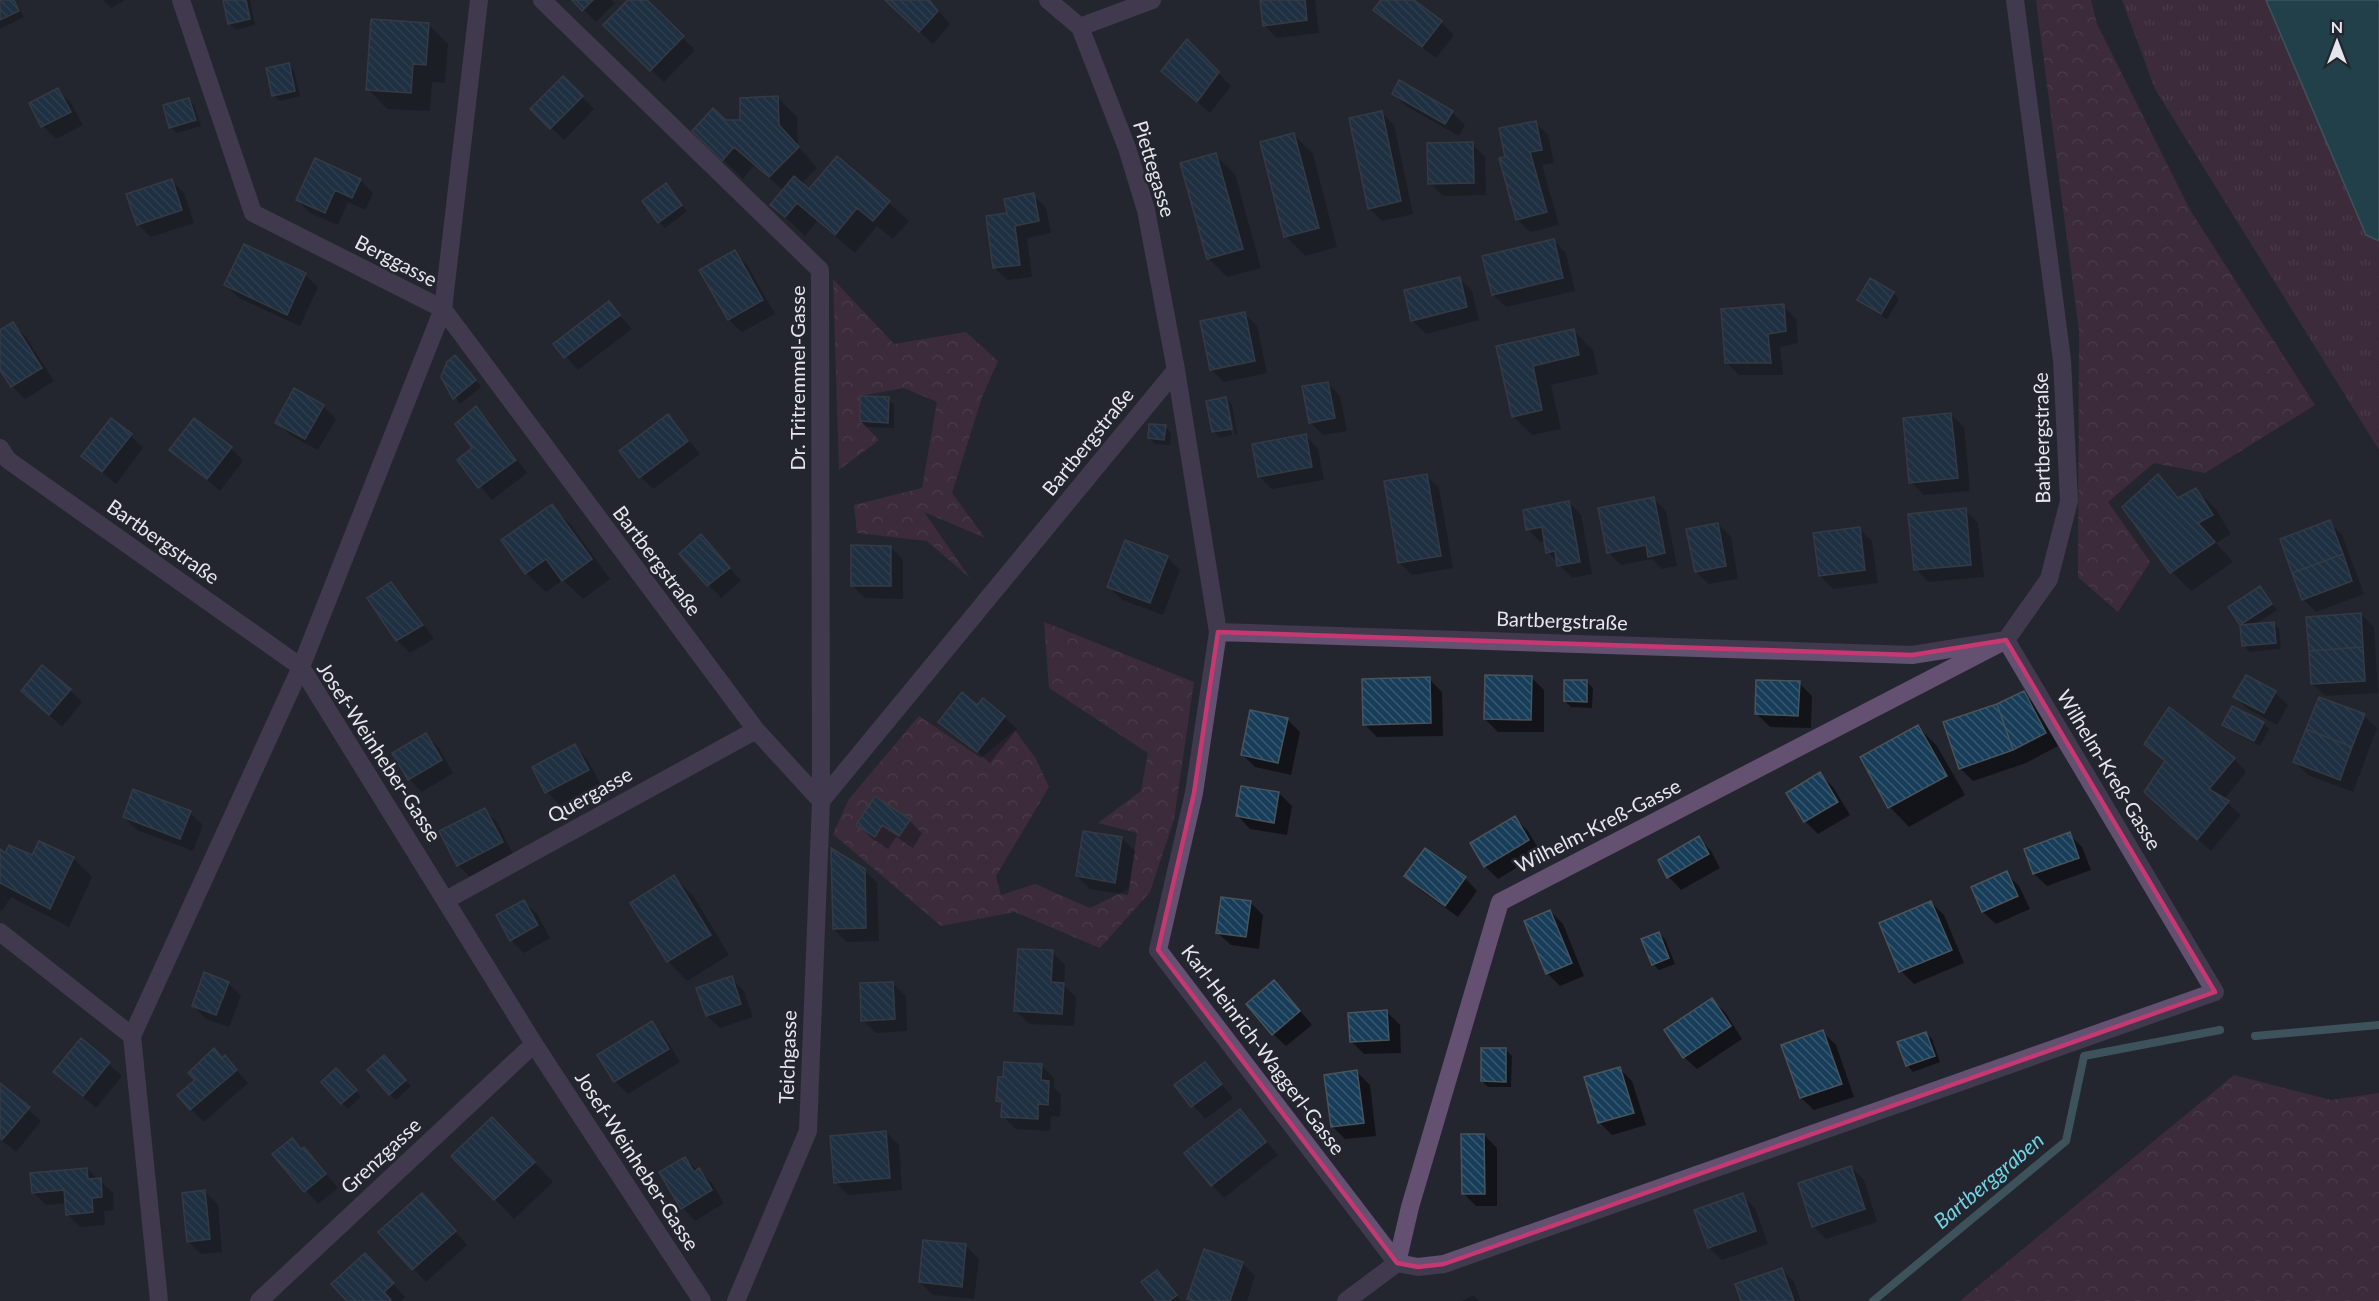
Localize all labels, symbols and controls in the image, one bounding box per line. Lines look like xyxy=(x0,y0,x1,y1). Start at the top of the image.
north arrow xyxy=(2307,12,2367,72)
text: N xyxy=(2331,17,2343,36)
street label: Piettegasse xyxy=(1129,118,1181,220)
street label: Berggasse xyxy=(351,229,442,291)
street label: Dr. Tritremmel-Gasse xyxy=(785,286,809,471)
street label: Bartbergstraße xyxy=(2028,372,2054,504)
street label: Bartbergstraße xyxy=(1037,383,1138,500)
street label: Bartbergstraße xyxy=(103,494,224,589)
street label: Bartbergstraße xyxy=(609,501,707,620)
street label: Bartbergstraße xyxy=(1496,606,1628,634)
street label: Josef-Weinheber-Gasse xyxy=(313,657,447,845)
street label: Wilhelm-Kreß-Gasse xyxy=(2053,685,2167,854)
street label: Quergasse xyxy=(543,761,636,827)
street label: Wilhelm-Kreß-Gasse xyxy=(1511,773,1684,877)
street label: Karl-Heinrich-Waggerl-Gasse xyxy=(1177,940,1351,1159)
street label: Teichgasse xyxy=(773,1010,801,1104)
street label: Josef-Weinheber-Gasse xyxy=(571,1066,705,1254)
street label: Grenzgasse xyxy=(335,1112,425,1198)
water label: Bartberggraben xyxy=(1928,1127,2048,1233)

